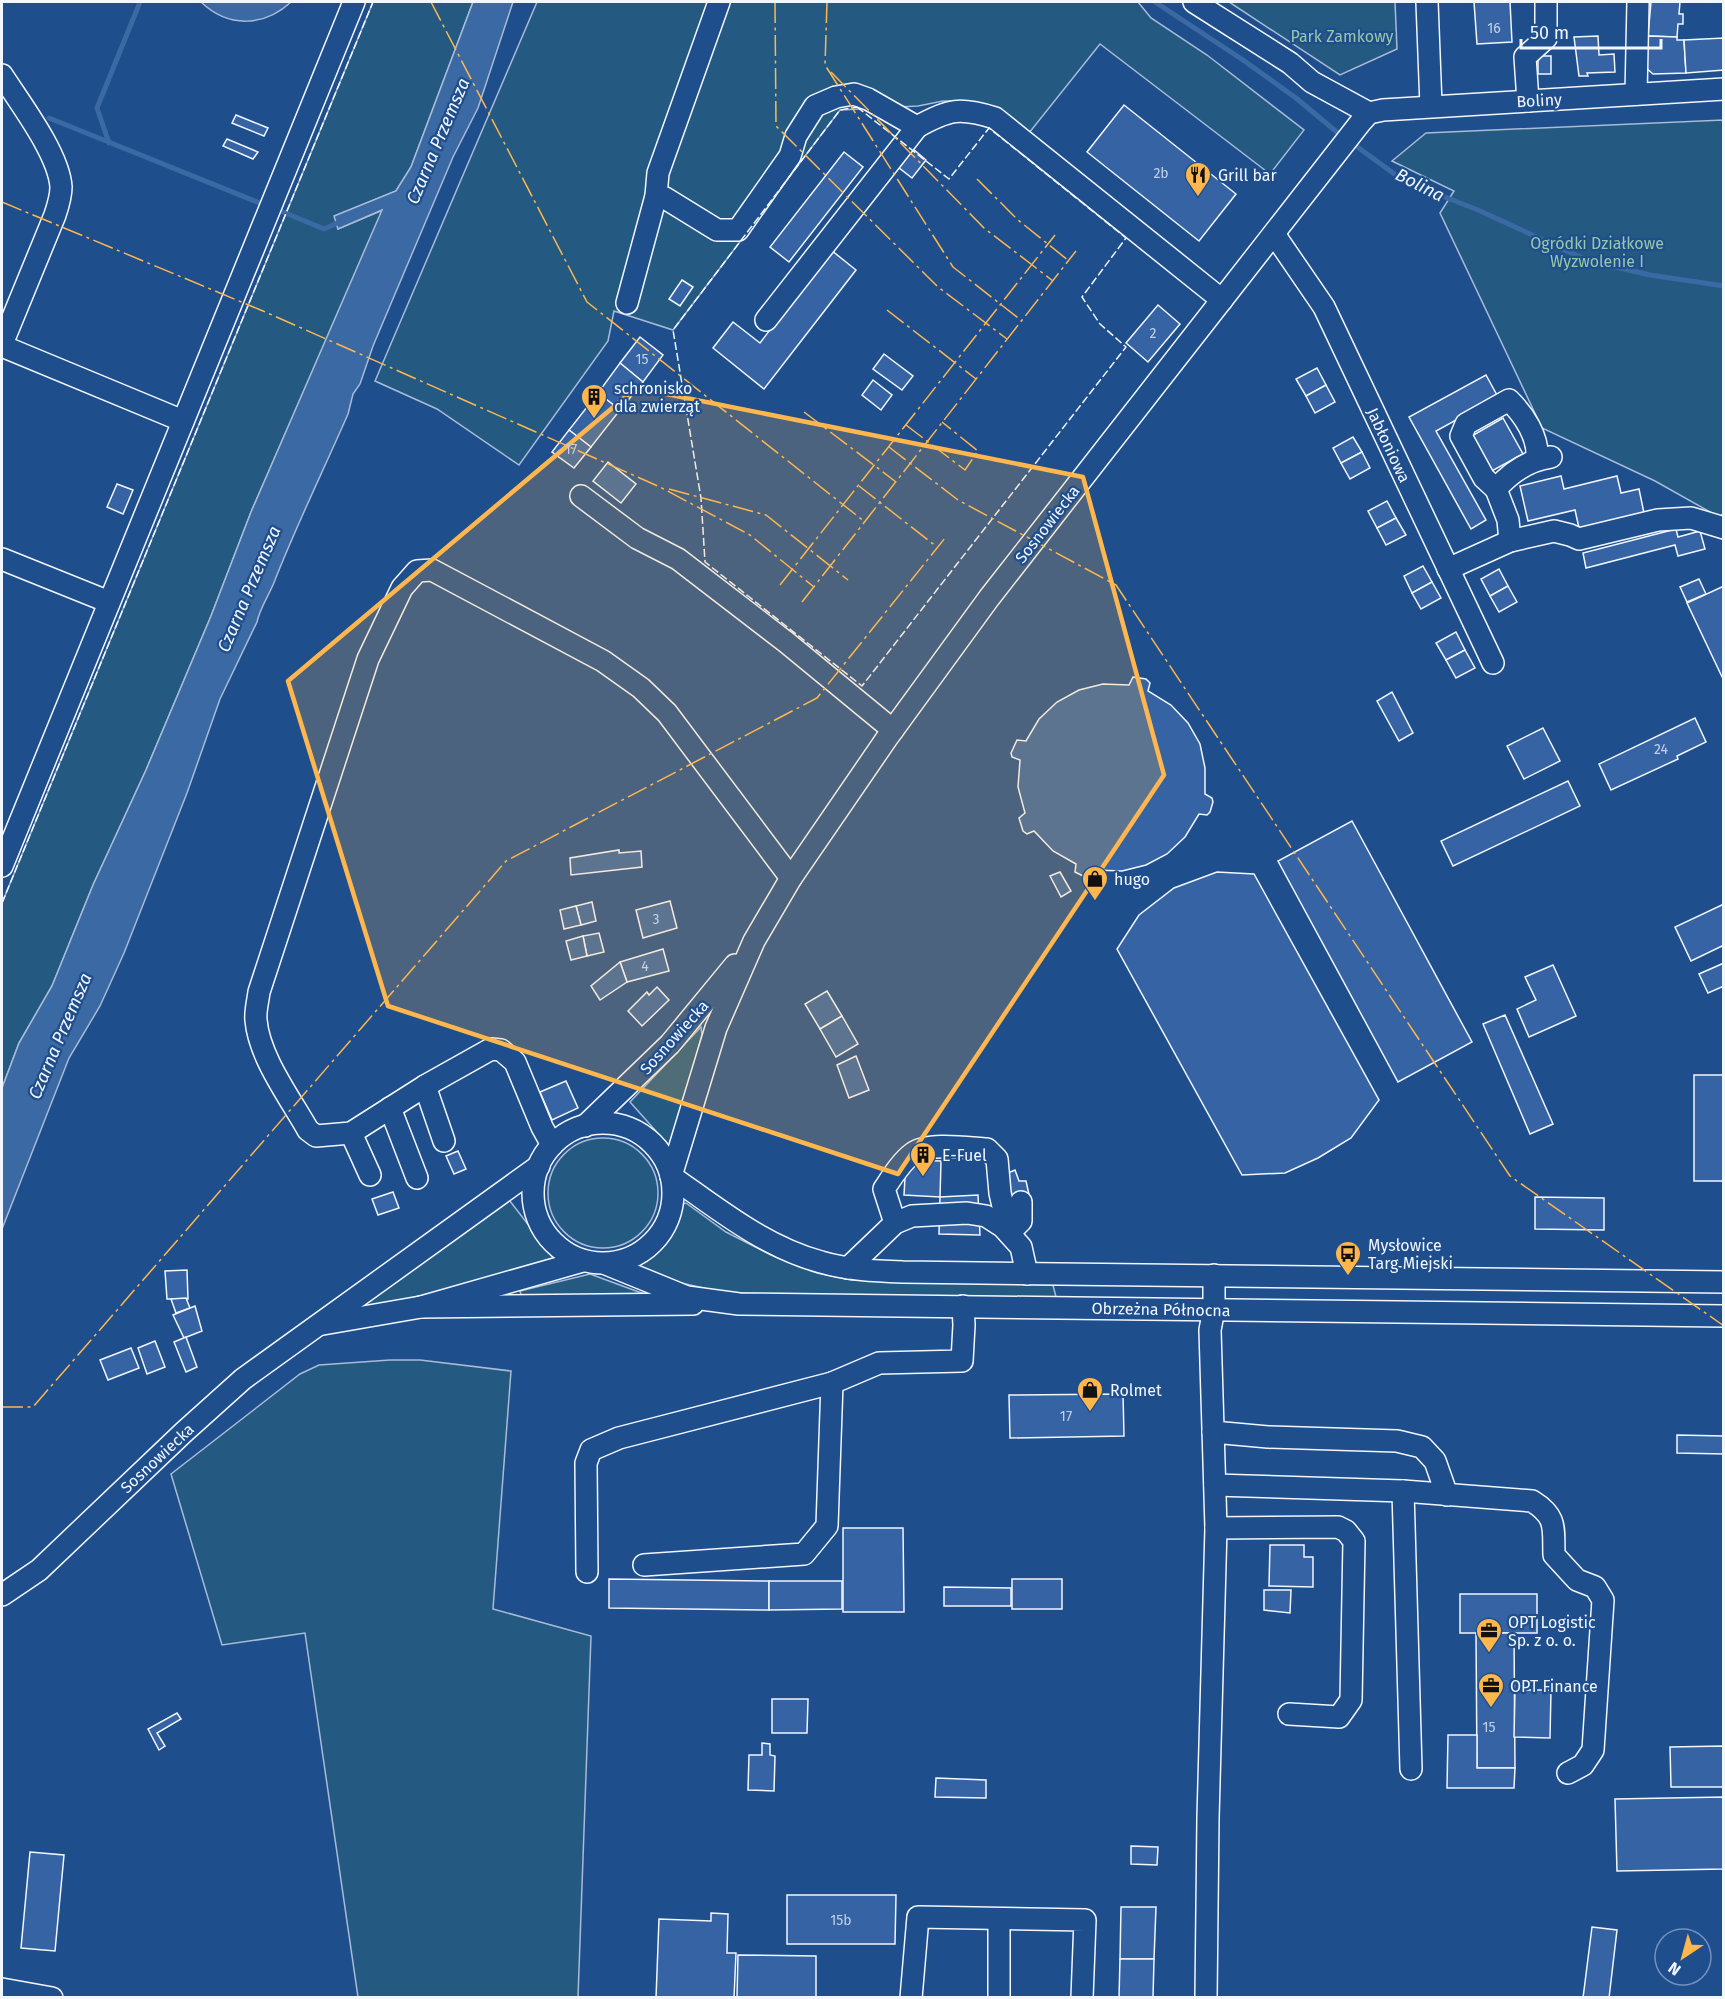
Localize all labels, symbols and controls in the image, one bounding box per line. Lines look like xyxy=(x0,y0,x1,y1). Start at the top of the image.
scale bar xyxy=(1521,12,1660,50)
house number: 16 xyxy=(1487,20,1501,37)
text: 50 m xyxy=(1530,22,1569,44)
park label: Park Zamkowy xyxy=(1291,27,1394,46)
water label: Czarna Przemsza xyxy=(401,75,475,207)
street label: Boliny xyxy=(1516,90,1562,111)
restaurant icon: Grill bar xyxy=(1183,160,1213,198)
water label: Bolina xyxy=(1392,163,1448,207)
house number: 2b xyxy=(1153,165,1169,182)
place label: Grill bar xyxy=(1218,166,1277,185)
park label: Ogródki Działkowe Wyzwolenie I xyxy=(1530,234,1664,271)
house number: 2 xyxy=(1150,325,1157,342)
house number: 15 xyxy=(635,351,649,368)
place label: schronisko dla zwierząt xyxy=(614,379,700,417)
building icon: schronisko dla zwierząt xyxy=(579,382,609,420)
street label: Jabłoniowa xyxy=(1363,405,1414,486)
house number: 17 xyxy=(565,441,577,458)
street label: Sosnowiecka xyxy=(1011,482,1084,567)
water label: Czarna Przemsza xyxy=(212,523,286,655)
house number: 24 xyxy=(1654,741,1669,758)
shop icon: hugo xyxy=(1080,864,1110,902)
place label: hugo xyxy=(1114,870,1150,889)
house number: 3 xyxy=(653,911,660,928)
house number: 4 xyxy=(641,958,649,975)
water label: Czarna Przemsza xyxy=(23,970,97,1102)
street label: Sosnowiecka xyxy=(636,996,713,1078)
building icon: E-Fuel xyxy=(908,1140,938,1178)
place label: E-Fuel xyxy=(942,1146,987,1165)
place label: Mysłowice Targ Miejski xyxy=(1368,1236,1453,1273)
bus stop icon: Mysłowice Targ Miejski xyxy=(1333,1239,1363,1277)
street label: Obrzeżna Północna xyxy=(1091,1299,1231,1320)
shop icon: Rolmet xyxy=(1075,1375,1105,1413)
place label: Rolmet xyxy=(1110,1381,1162,1400)
house number: 17 xyxy=(1060,1408,1072,1425)
street label: Sosnowiecka xyxy=(117,1420,198,1497)
place label: OPT Logistic Sp. z o. o. xyxy=(1508,1613,1596,1650)
office icon: OPT Logistic Sp. z o. o. xyxy=(1474,1616,1504,1654)
office icon: OPT Finance xyxy=(1476,1671,1506,1709)
place label: OPT Finance xyxy=(1510,1677,1598,1696)
house number: 15 xyxy=(1482,1719,1496,1736)
house number: 15b xyxy=(830,1912,852,1929)
north arrow xyxy=(1653,1927,1713,1987)
text: N xyxy=(1665,1958,1684,1980)

